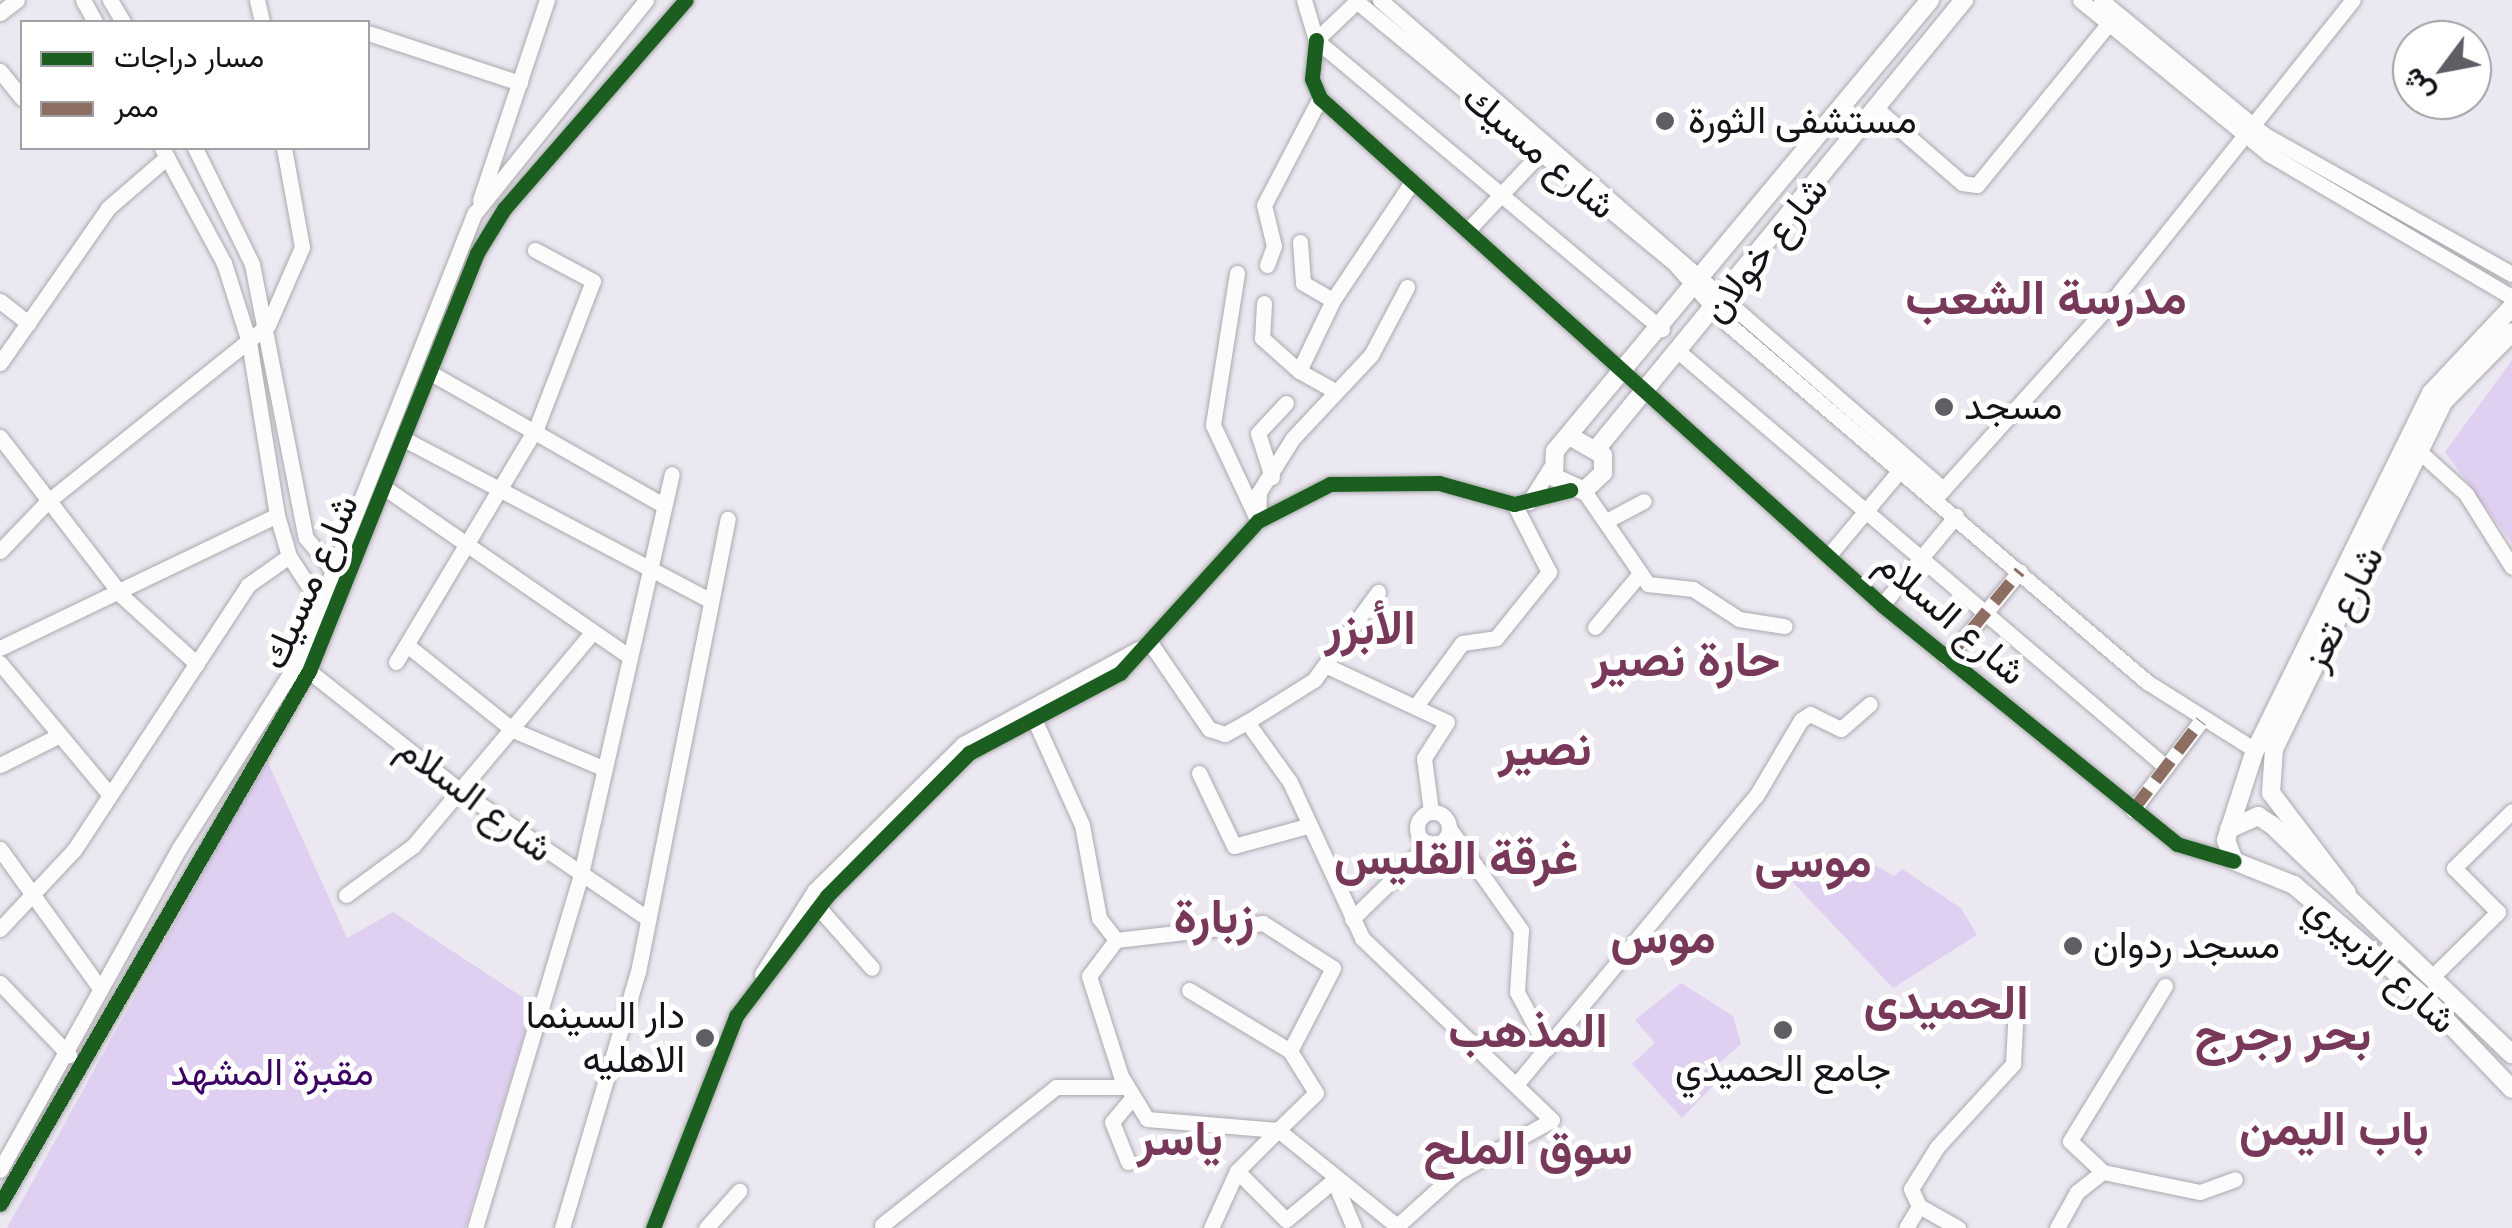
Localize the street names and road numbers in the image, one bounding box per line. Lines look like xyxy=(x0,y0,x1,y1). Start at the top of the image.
street label: شارع مسيك xyxy=(1453,75,1625,229)
street label: شارع خولان xyxy=(1692,167,1838,331)
street label: شارع مسيك xyxy=(251,488,369,676)
street label: شارع تعز xyxy=(2292,538,2394,678)
street label: شارع السلام xyxy=(1867,541,2035,695)
street label: شارع السلام xyxy=(388,726,562,872)
street label: شارع الزبيري xyxy=(2296,885,2466,1043)

